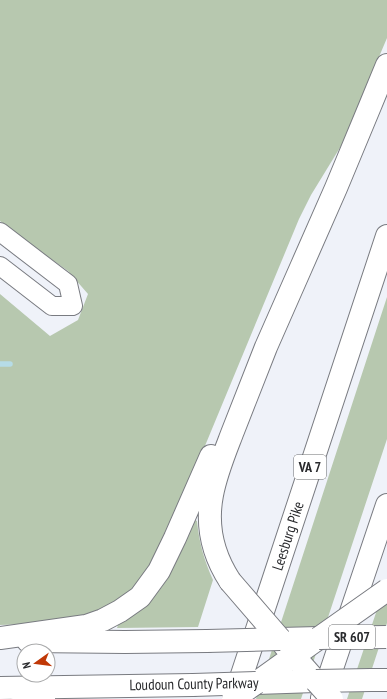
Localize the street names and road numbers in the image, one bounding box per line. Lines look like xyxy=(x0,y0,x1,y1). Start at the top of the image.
road number: VA 7 xyxy=(294,455,326,479)
street label: Leesburg Pike xyxy=(267,499,308,573)
road number: SR 607 xyxy=(329,625,375,649)
street label: Loudoun County Parkway xyxy=(129,673,259,694)

